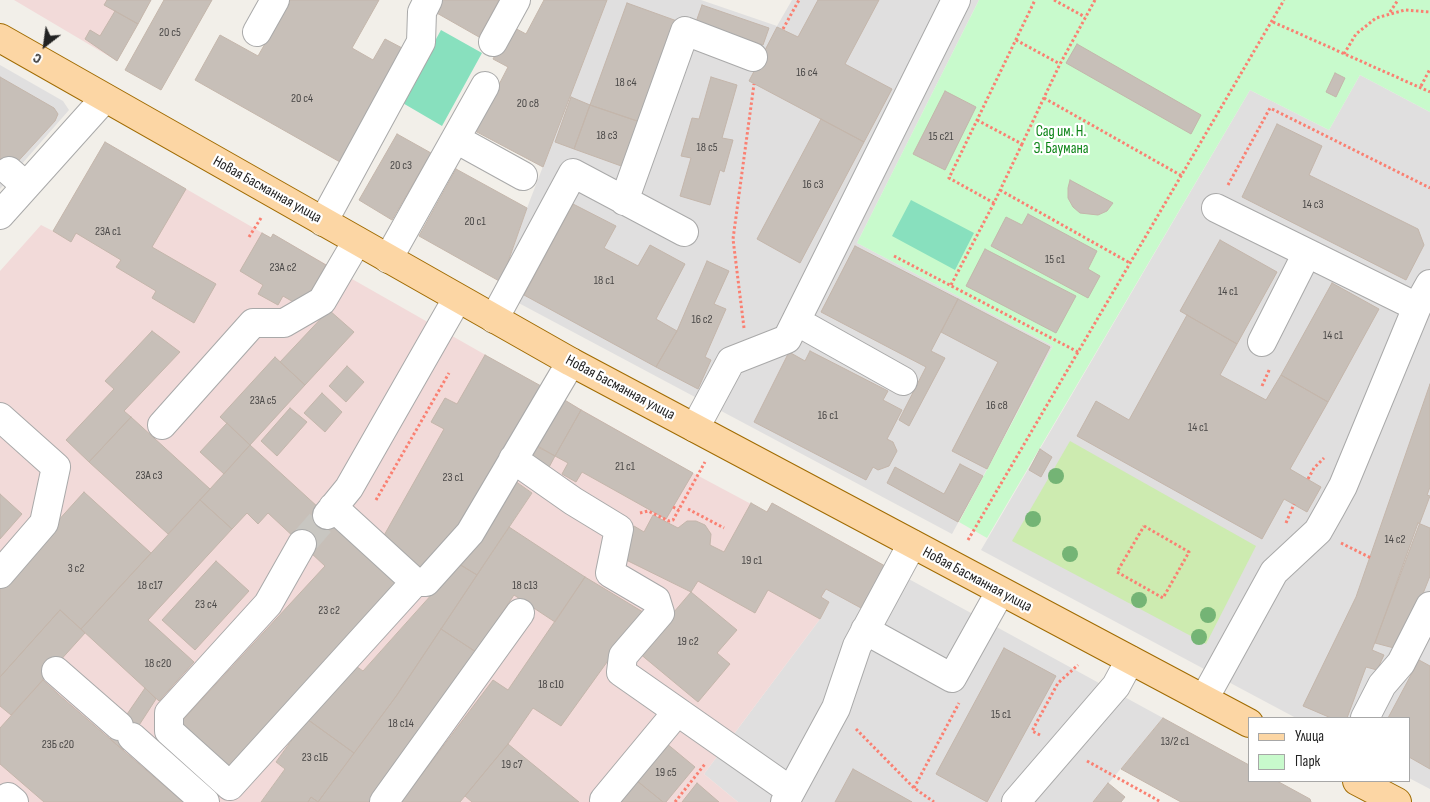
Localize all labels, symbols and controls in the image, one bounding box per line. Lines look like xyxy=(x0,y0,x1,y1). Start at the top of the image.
north arrow xyxy=(20,20,70,70)
house number: 20 с5 xyxy=(159,26,181,40)
text: С xyxy=(30,49,45,68)
house number: 16 с4 xyxy=(796,66,818,80)
house number: 18 с4 xyxy=(615,76,637,90)
house number: 20 с4 xyxy=(291,92,313,106)
house number: 20 с8 xyxy=(517,97,539,111)
park label: Сад им. Н. Э. Баумана xyxy=(1033,123,1089,158)
house number: 18 с3 xyxy=(596,129,618,143)
house number: 15 с21 xyxy=(929,130,953,144)
house number: 18 с5 xyxy=(697,141,717,155)
street label: Новая Басманная улица xyxy=(210,153,324,227)
house number: 20 с3 xyxy=(390,159,412,173)
house number: 16 с3 xyxy=(802,178,824,192)
house number: 14 с3 xyxy=(1303,198,1323,212)
house number: 20 с1 xyxy=(464,215,486,229)
house number: 23А с1 xyxy=(95,225,121,239)
house number: 15 с1 xyxy=(1045,253,1065,267)
house number: 23А с2 xyxy=(270,261,296,275)
house number: 18 с1 xyxy=(594,274,614,288)
house number: 14 с1 xyxy=(1218,285,1238,299)
house number: 16 с2 xyxy=(691,313,713,327)
house number: 14 с1 xyxy=(1323,329,1343,343)
street label: Новая Басманная улица xyxy=(562,352,678,424)
house number: 23А с5 xyxy=(250,394,276,408)
house number: 16 с8 xyxy=(986,399,1008,413)
house number: 16 с1 xyxy=(818,409,838,423)
house number: 14 с1 xyxy=(1188,421,1208,435)
house number: 21 с1 xyxy=(615,460,635,474)
house number: 23А с3 xyxy=(136,469,162,483)
house number: 23 с1 xyxy=(443,471,463,485)
house number: 14 с2 xyxy=(1385,533,1405,547)
street label: Новая Басманная улица xyxy=(919,544,1035,616)
house number: 19 с1 xyxy=(742,554,762,568)
house number: 3 с2 xyxy=(68,562,84,576)
house number: 18 с17 xyxy=(137,579,163,593)
house number: 18 с13 xyxy=(512,579,538,593)
house number: 23 с4 xyxy=(195,598,217,612)
house number: 23 с2 xyxy=(318,604,340,618)
house number: 19 с2 xyxy=(677,635,699,649)
house number: 18 с20 xyxy=(145,657,171,671)
house number: 18 с10 xyxy=(538,678,564,692)
house number: 15 с1 xyxy=(991,708,1011,722)
house number: 18 с14 xyxy=(388,717,414,731)
legend xyxy=(1248,717,1410,782)
text: Улица xyxy=(1295,727,1324,746)
house number: 13/2 с1 xyxy=(1161,735,1189,749)
house number: 23Б с20 xyxy=(42,738,74,752)
house number: 23 с1Б xyxy=(302,751,328,765)
text: Парк xyxy=(1295,752,1320,771)
house number: 19 с7 xyxy=(501,758,523,772)
house number: 19 с5 xyxy=(655,766,677,780)

